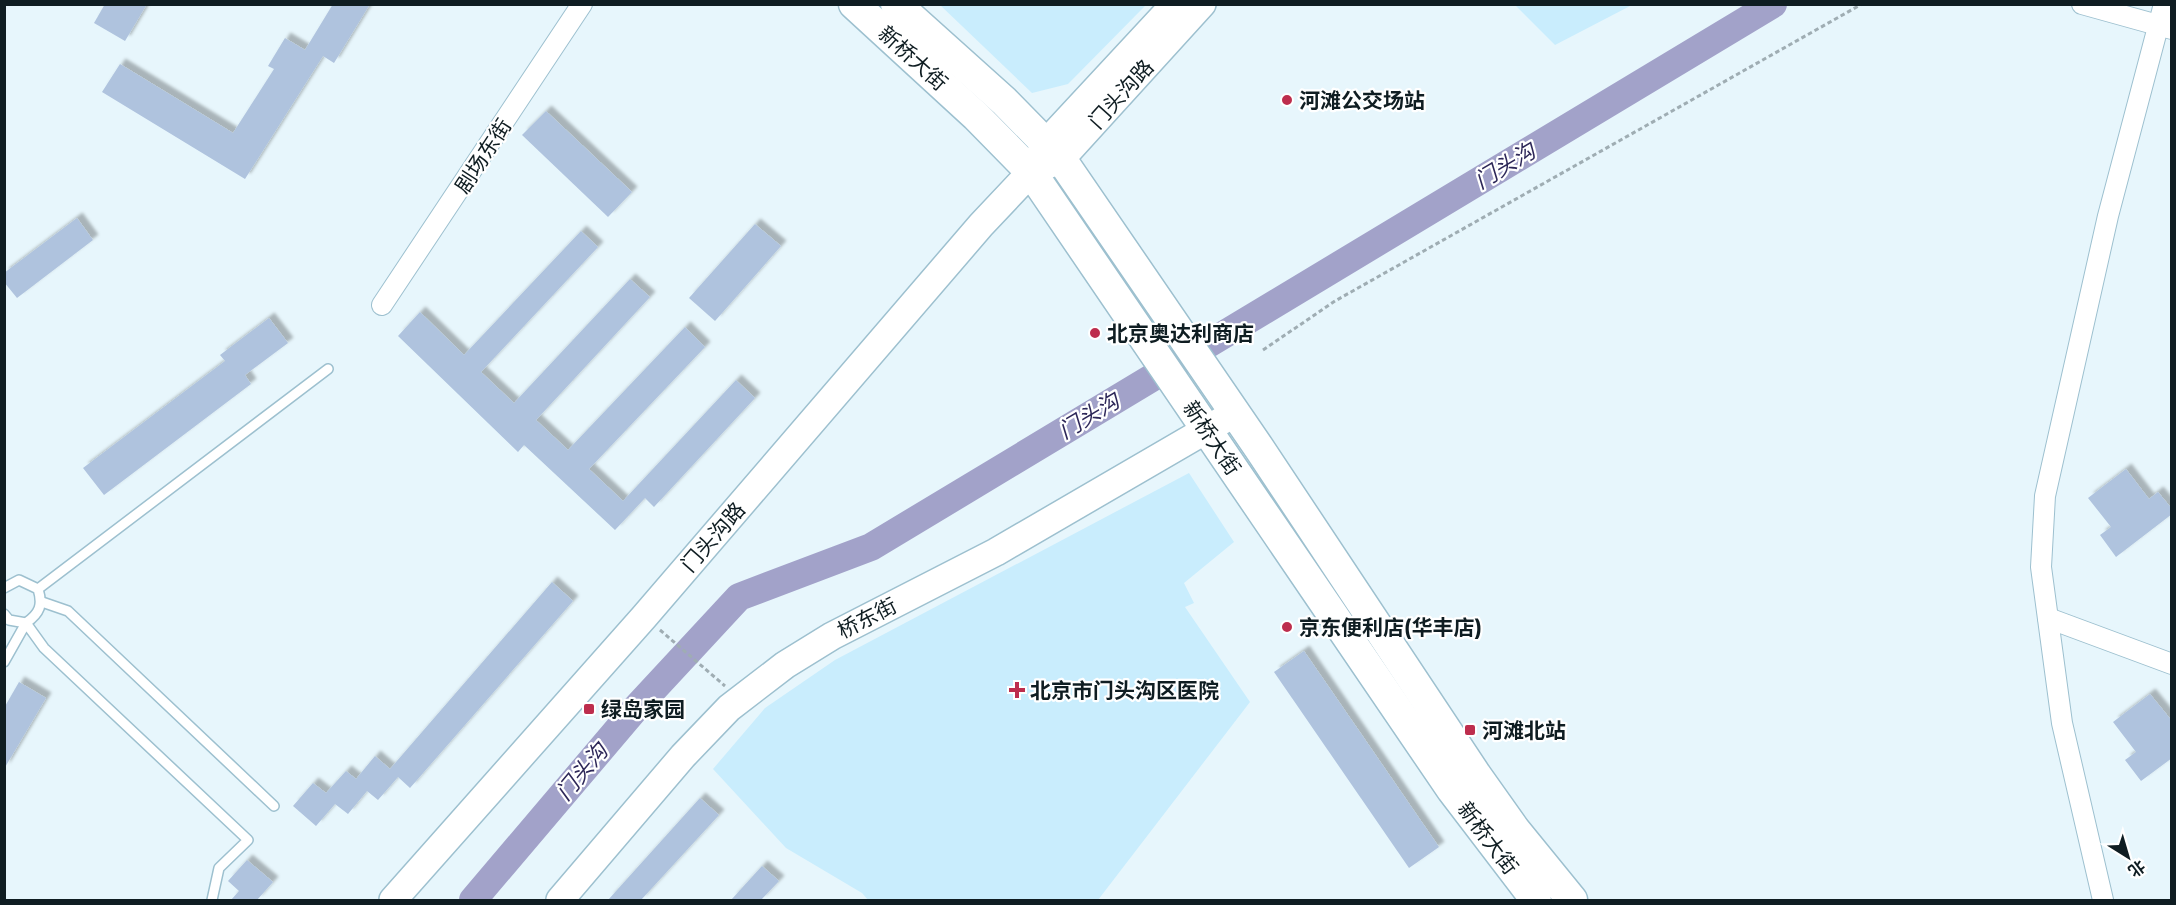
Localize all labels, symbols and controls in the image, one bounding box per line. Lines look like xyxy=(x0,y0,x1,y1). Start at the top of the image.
street label: 新桥大街 xyxy=(873,21,953,95)
street label: 门头沟路 xyxy=(1084,54,1158,134)
place label: 河滩公交场站 xyxy=(1299,88,1425,113)
marker: 河滩公交场站 xyxy=(1280,93,1294,107)
street label: 剧场东街 xyxy=(450,114,516,198)
water label: 门头沟 xyxy=(1470,136,1542,195)
place label: 北京奥达利商店 xyxy=(1107,321,1254,346)
marker: 北京奥达利商店 xyxy=(1088,326,1102,340)
water label: 门头沟 xyxy=(1054,386,1126,445)
street label: 新桥大街 xyxy=(1178,396,1246,480)
street label: 门头沟路 xyxy=(676,497,750,577)
street label: 桥东街 xyxy=(833,593,901,643)
place label: 京东便利店(华丰店) xyxy=(1299,615,1482,640)
marker: 京东便利店(华丰店) xyxy=(1280,620,1294,634)
place label: 北京市门头沟区医院 xyxy=(1030,678,1219,703)
marker: 北京市门头沟区医院 xyxy=(1008,681,1026,699)
place label: 绿岛家园 xyxy=(601,697,685,722)
marker: 绿岛家园 xyxy=(582,702,596,716)
place label: 河滩北站 xyxy=(1482,718,1566,743)
marker: 河滩北站 xyxy=(1463,723,1477,737)
water label: 门头沟 xyxy=(550,737,615,806)
street label: 新桥大街 xyxy=(1453,797,1523,879)
north arrow xyxy=(2098,827,2158,887)
text: 北 xyxy=(2125,856,2149,881)

